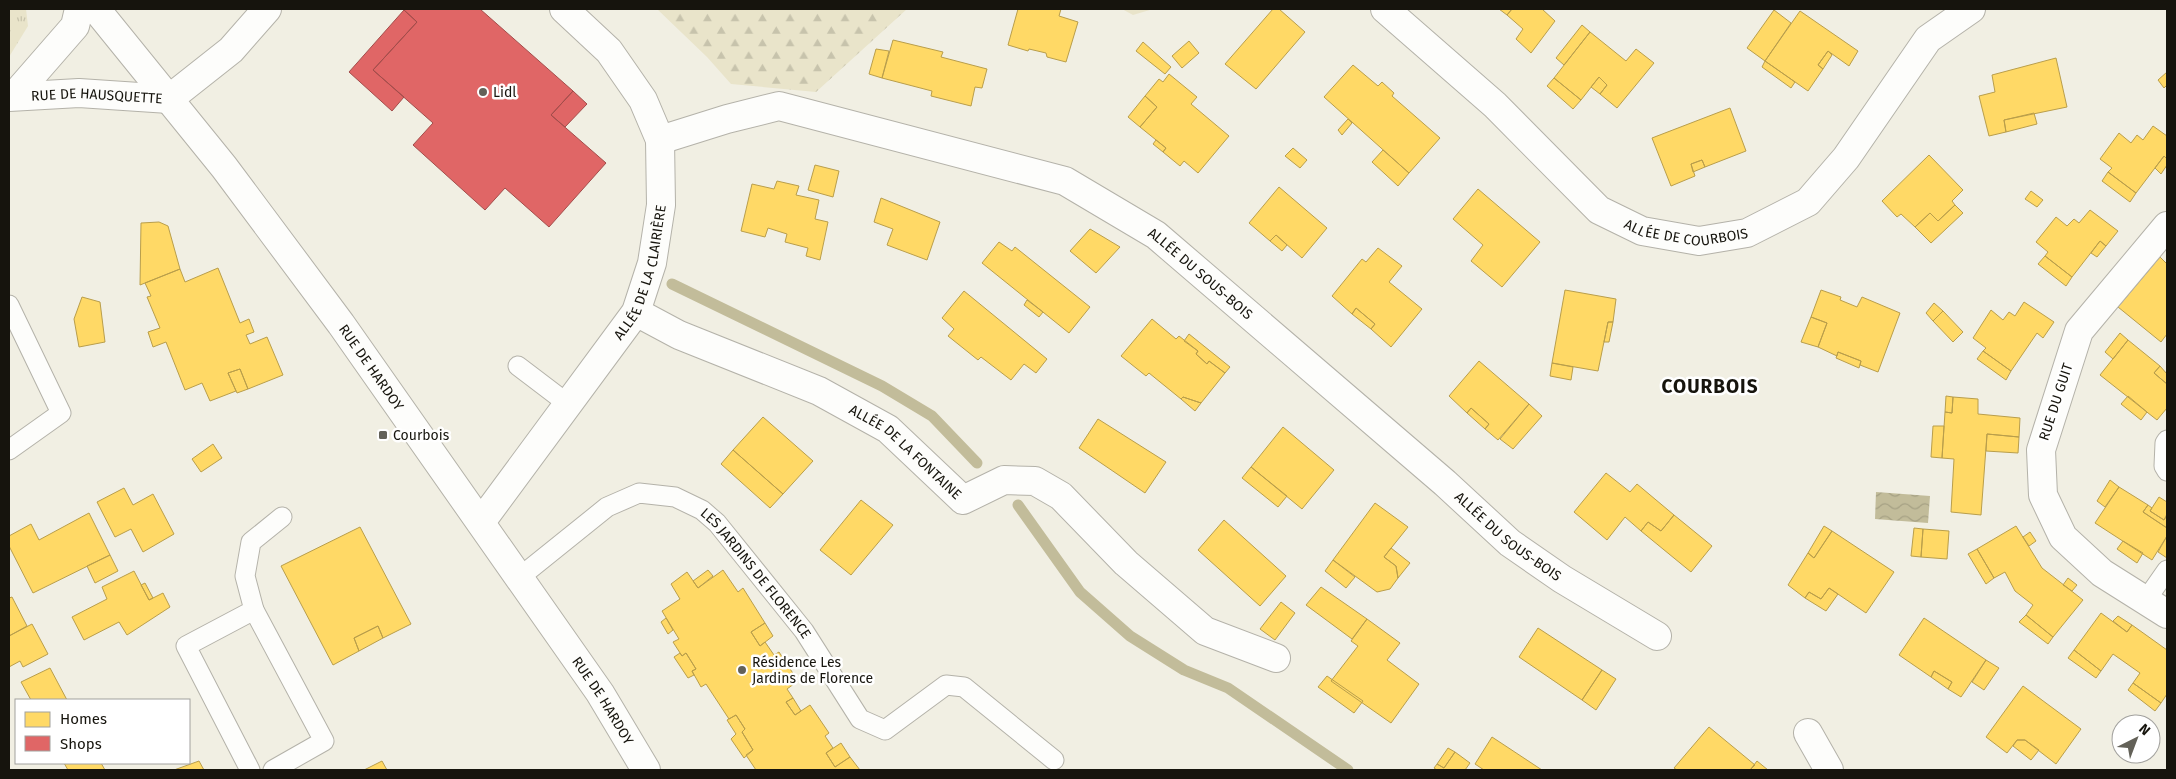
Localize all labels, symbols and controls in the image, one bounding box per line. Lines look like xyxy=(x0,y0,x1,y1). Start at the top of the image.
street label: RUE DE HAUSQUETTE xyxy=(31,84,163,107)
place label: Lidl xyxy=(493,84,516,101)
marker: Lidl xyxy=(477,86,489,98)
street label: ALLÉE DE LA CLAIRIÈRE xyxy=(610,204,669,343)
street label: ALLÉE DE COURBOIS xyxy=(1622,215,1750,250)
street label: ALLÉE DU SOUS-BOIS xyxy=(1145,224,1257,323)
street label: RUE DE HARDOY xyxy=(335,321,408,414)
street label: RUE DU GUIT xyxy=(2036,360,2077,443)
district label: COURBOIS xyxy=(1661,375,1759,398)
street label: ALLÉE DE LA FONTAINE xyxy=(846,401,965,503)
place label: Courbois xyxy=(393,427,450,444)
marker: Courbois xyxy=(377,429,389,441)
street label: ALLÉE DU SOUS-BOIS xyxy=(1451,488,1565,585)
street label: LES JARDINS DE FLORENCE xyxy=(697,504,815,641)
street label: RUE DE HARDOY xyxy=(569,653,638,748)
place label: Résidence Les Jardins de Florence xyxy=(752,654,873,687)
marker: Résidence Les Jardins de Florence xyxy=(736,664,748,676)
legend xyxy=(15,699,190,764)
text: Homes xyxy=(60,710,107,728)
north arrow xyxy=(2111,714,2161,764)
text: N xyxy=(2135,720,2154,739)
text: Shops xyxy=(60,735,102,753)

